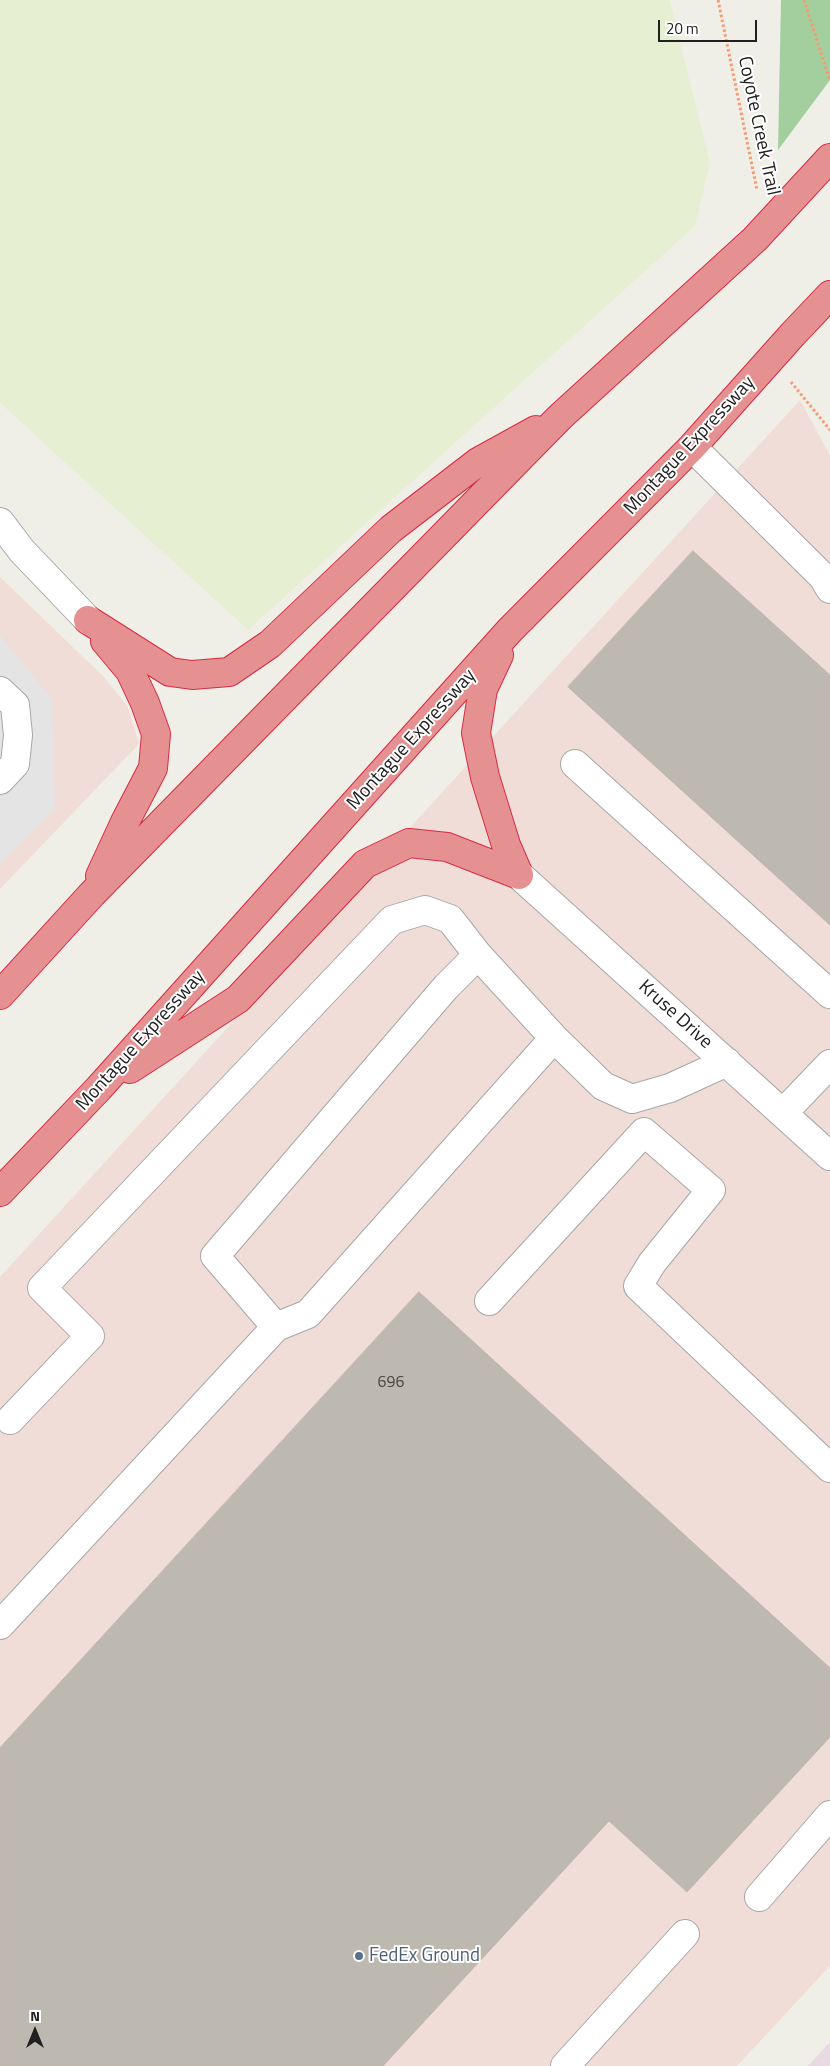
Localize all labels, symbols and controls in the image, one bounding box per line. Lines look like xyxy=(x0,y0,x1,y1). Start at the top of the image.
scale bar xyxy=(660,10,759,42)
text: 20 m xyxy=(666,17,699,40)
street label: Coyote Creek Trail xyxy=(732,54,784,198)
street label: Montague Expressway xyxy=(620,372,760,520)
street label: Montague Expressway xyxy=(343,665,481,815)
street label: Montague Expressway xyxy=(72,966,210,1116)
street label: Kruse Drive xyxy=(633,976,717,1054)
house number: 696 xyxy=(378,1373,404,1393)
place label: FedEx Ground xyxy=(369,1945,480,1967)
marker: FedEx Ground xyxy=(353,1950,365,1962)
text: N xyxy=(30,2005,40,2026)
north arrow xyxy=(10,2006,60,2056)

